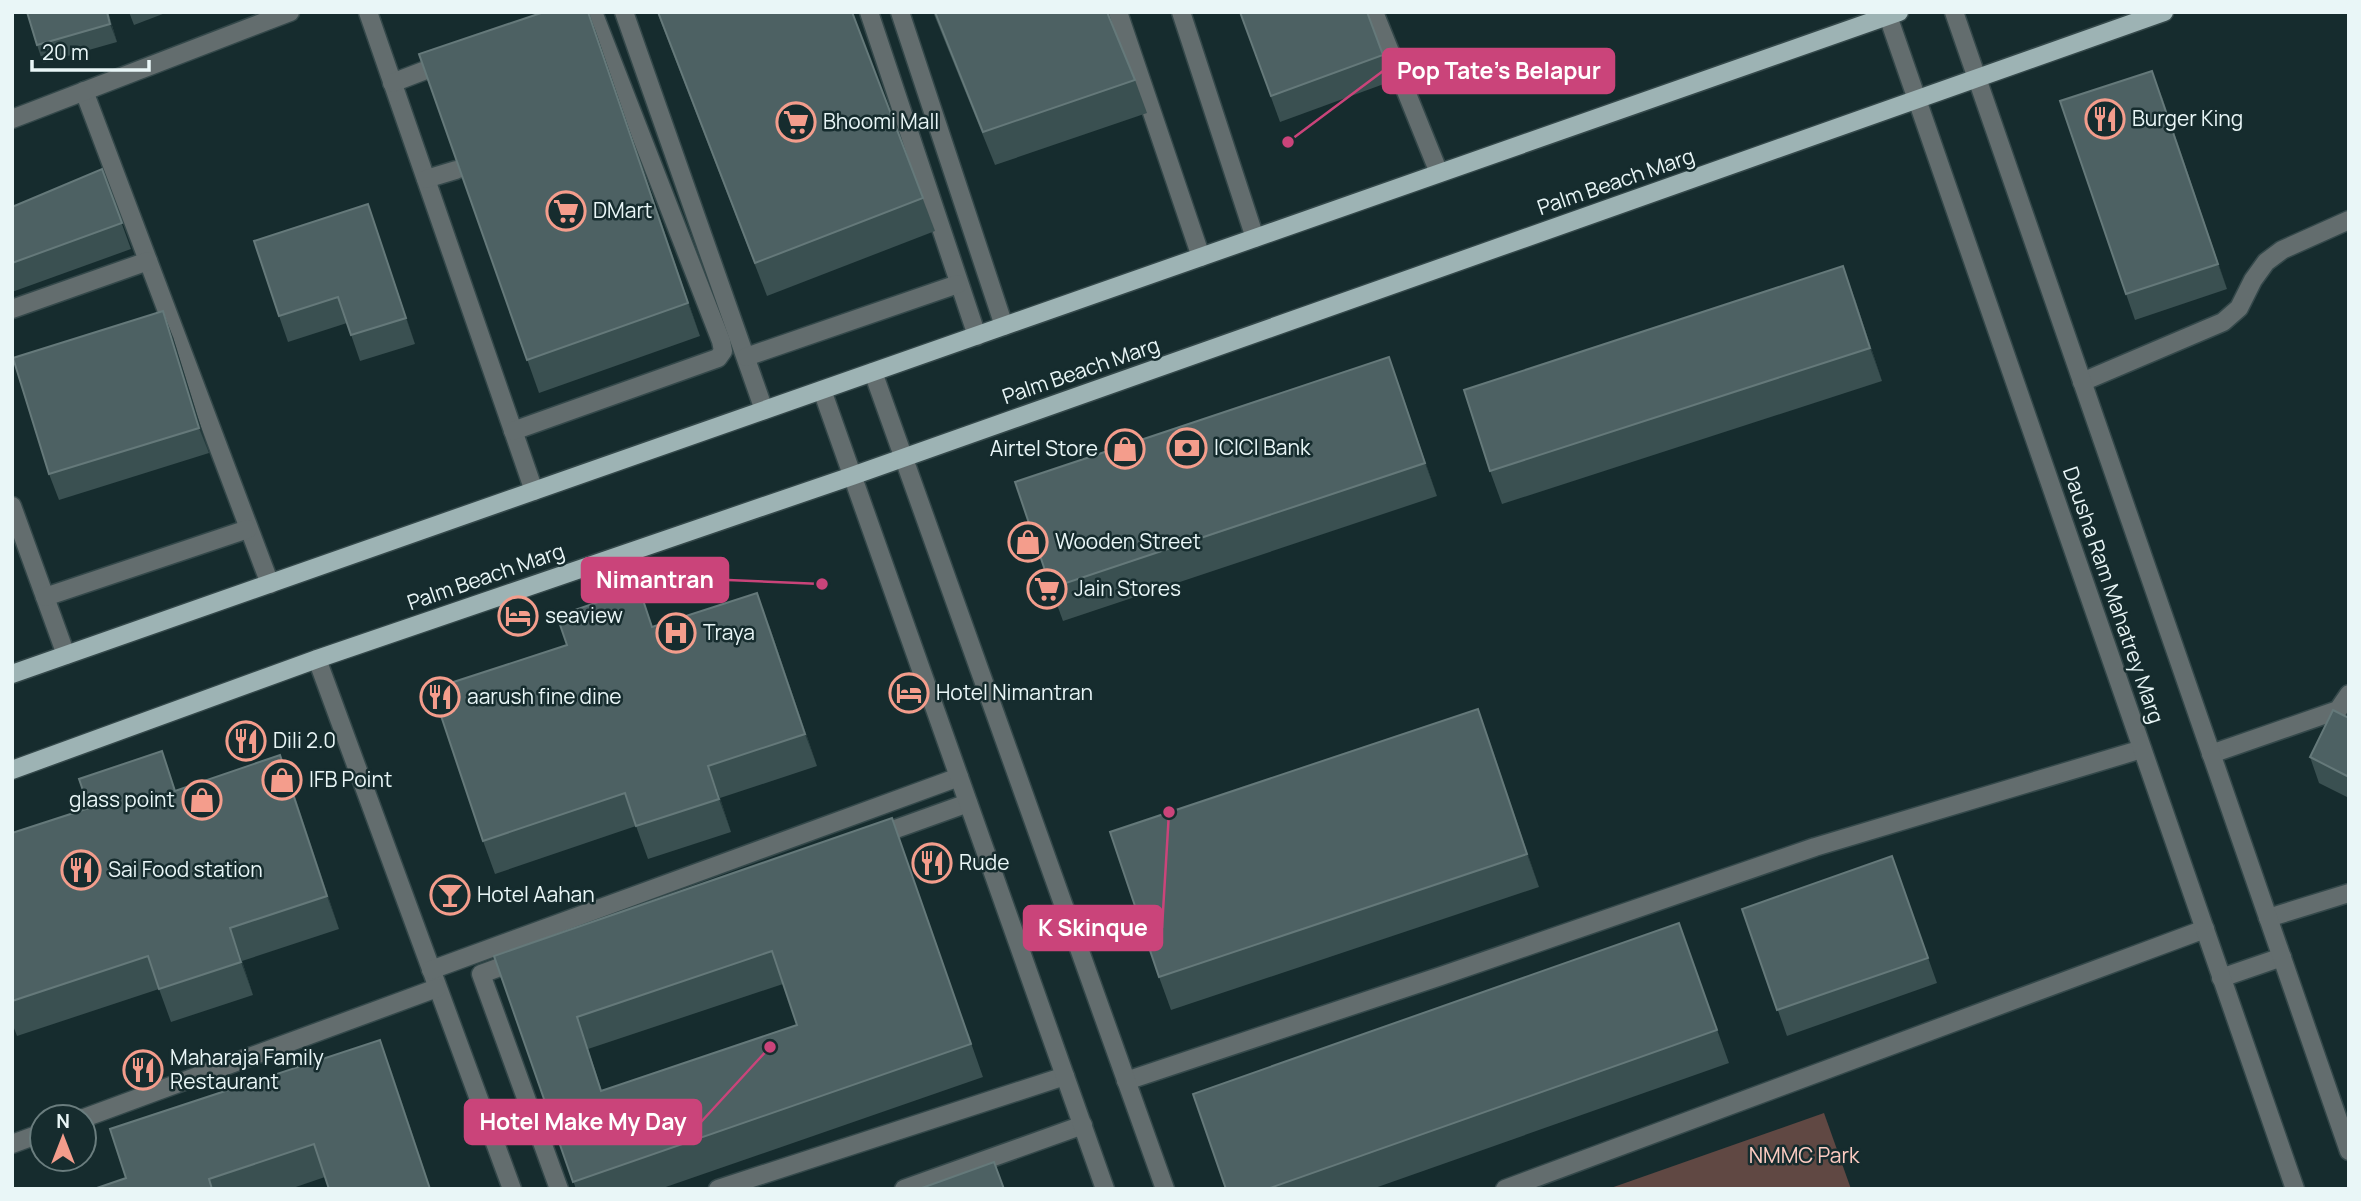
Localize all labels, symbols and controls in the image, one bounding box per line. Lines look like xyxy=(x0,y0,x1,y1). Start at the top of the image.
scale bar xyxy=(32,28,149,72)
text: 20 m xyxy=(42,38,89,66)
callout: Pop Tate's Belapur xyxy=(1383,49,1614,93)
text: Pop Tate's Belapur xyxy=(1397,54,1601,86)
restaurant icon: Burger King xyxy=(2084,98,2126,140)
supermarket icon: Bhoomi Mall xyxy=(775,101,817,143)
place label: Burger King xyxy=(2132,104,2243,132)
place label: Bhoomi Mall xyxy=(823,107,939,135)
street label: Palm Beach Marg xyxy=(1533,141,1698,221)
supermarket icon: DMart xyxy=(545,190,587,232)
place label: DMart xyxy=(593,196,652,224)
street label: Palm Beach Marg xyxy=(998,330,1163,410)
bank icon: ICICI Bank xyxy=(1166,427,1208,469)
shop icon: Airtel Store xyxy=(1104,428,1146,470)
place label: ICICI Bank xyxy=(1214,433,1311,461)
place label: Airtel Store xyxy=(990,434,1098,462)
street label: Dausha Ram Mahatrey Marg xyxy=(2057,462,2171,727)
shop icon: Wooden Street xyxy=(1007,521,1049,563)
place label: Wooden Street xyxy=(1055,527,1201,555)
street label: Palm Beach Marg xyxy=(403,536,568,616)
callout: Nimantran xyxy=(582,558,728,602)
text: Nimantran xyxy=(596,563,714,595)
supermarket icon: Jain Stores xyxy=(1026,568,1068,610)
place label: Jain Stores xyxy=(1074,574,1181,602)
hotel icon: seaview xyxy=(497,595,539,637)
place label: seaview xyxy=(545,601,623,629)
hospital icon: Traya xyxy=(655,612,697,654)
place label: Traya xyxy=(703,618,755,646)
hotel icon: Hotel Nimantran xyxy=(888,672,930,714)
restaurant icon: aarush fine dine xyxy=(419,676,461,718)
place label: Hotel Nimantran xyxy=(936,678,1093,706)
place label: aarush fine dine xyxy=(467,682,622,710)
restaurant icon: Dili 2.0 xyxy=(225,720,267,762)
place label: Dili 2.0 xyxy=(273,726,336,754)
shop icon: IFB Point xyxy=(261,759,303,801)
place label: IFB Point xyxy=(309,765,392,793)
shop icon: glass point xyxy=(181,779,223,821)
place label: glass point xyxy=(69,785,175,813)
restaurant icon: Rude xyxy=(911,842,953,884)
place label: Rude xyxy=(959,848,1009,876)
restaurant icon: Sai Food station xyxy=(60,849,102,891)
place label: Sai Food station xyxy=(108,855,263,883)
bar icon: Hotel Aahan xyxy=(429,874,471,916)
place label: Hotel Aahan xyxy=(477,880,595,908)
callout: K Skinque xyxy=(1024,906,1162,950)
text: K Skinque xyxy=(1038,911,1148,943)
place label: Maharaja Family Restaurant xyxy=(170,1043,324,1095)
restaurant icon: Maharaja Family Restaurant xyxy=(122,1049,164,1091)
callout: Hotel Make My Day xyxy=(465,1100,701,1144)
north arrow xyxy=(28,1103,98,1173)
text: Hotel Make My Day xyxy=(479,1105,687,1137)
text: N xyxy=(56,1108,70,1134)
park label: NMMC Park xyxy=(1749,1141,1860,1169)

